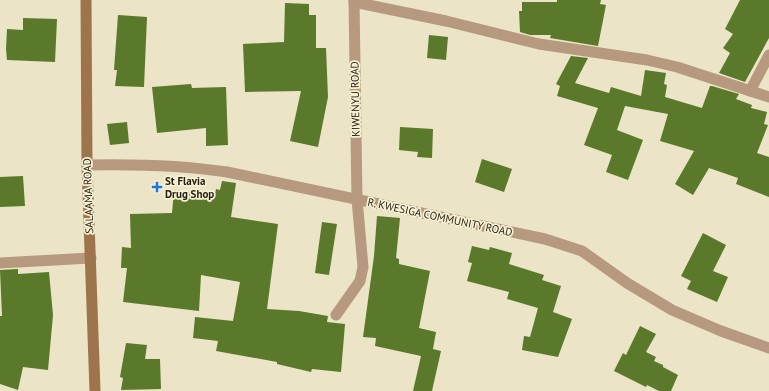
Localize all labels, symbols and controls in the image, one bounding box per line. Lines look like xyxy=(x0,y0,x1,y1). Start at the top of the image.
street label: KIWENYU ROAD xyxy=(347,61,363,137)
street label: SALAAMA ROAD xyxy=(80,158,96,234)
place label: St Flavia Drug Shop xyxy=(165,174,214,201)
marker: St Flavia Drug Shop xyxy=(152,182,162,192)
street label: R. KWESIGA COMMUNITY ROAD xyxy=(366,195,514,239)

